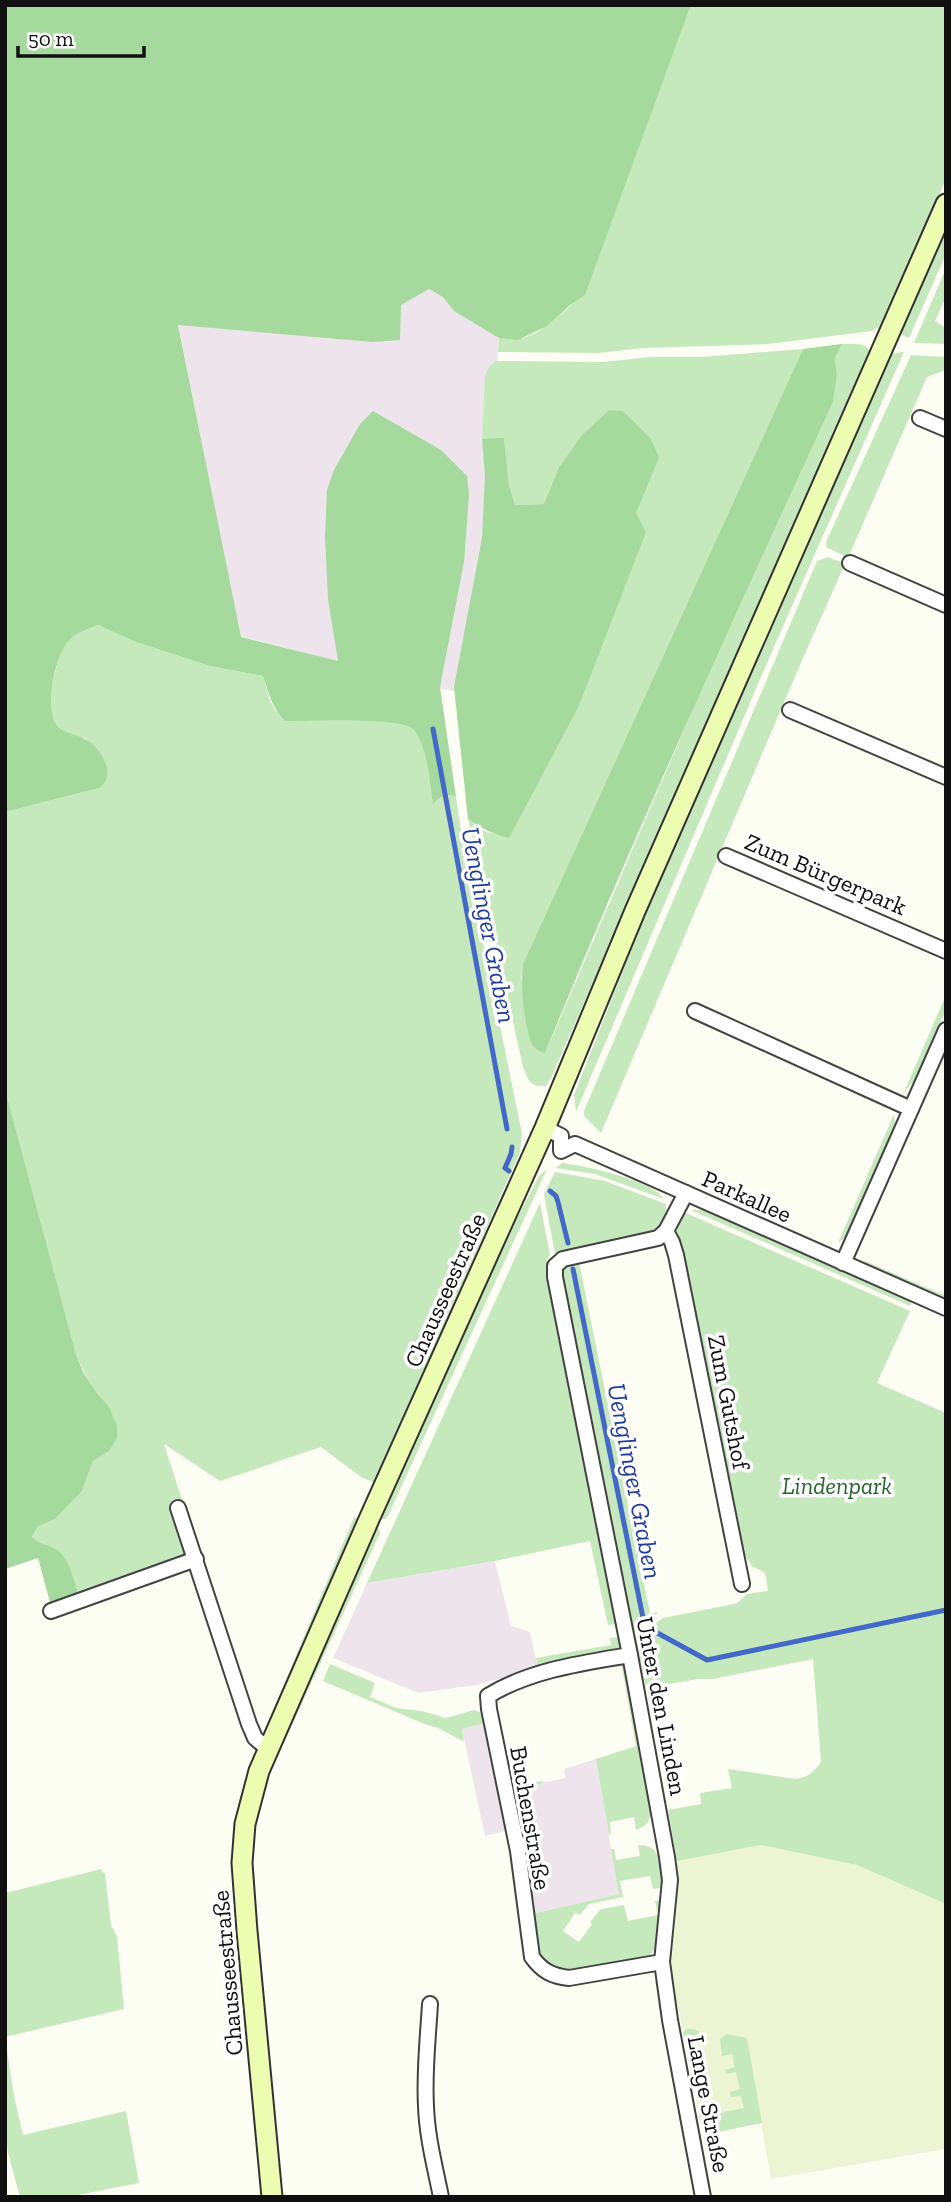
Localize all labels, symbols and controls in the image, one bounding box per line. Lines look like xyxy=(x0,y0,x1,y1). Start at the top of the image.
scale bar xyxy=(18,14,144,58)
text: 50 m xyxy=(28,26,74,51)
water label: Uenglinger Graben xyxy=(454,824,524,1026)
street label: Zum Bürgerpark xyxy=(741,827,912,921)
street label: Parkallee xyxy=(698,1164,796,1228)
street label: Chausseestraße xyxy=(398,1208,492,1372)
street label: Zum Gutshof xyxy=(702,1332,757,1474)
water label: Uenglinger Graben xyxy=(600,1380,670,1582)
park label: Lindenpark xyxy=(782,1471,892,1500)
street label: Unter den Linden xyxy=(630,1614,694,1798)
street label: Buchenstraße xyxy=(504,1744,558,1892)
street label: Chausseestraße xyxy=(205,1889,249,2057)
street label: Lange Straße xyxy=(682,2033,736,2175)

